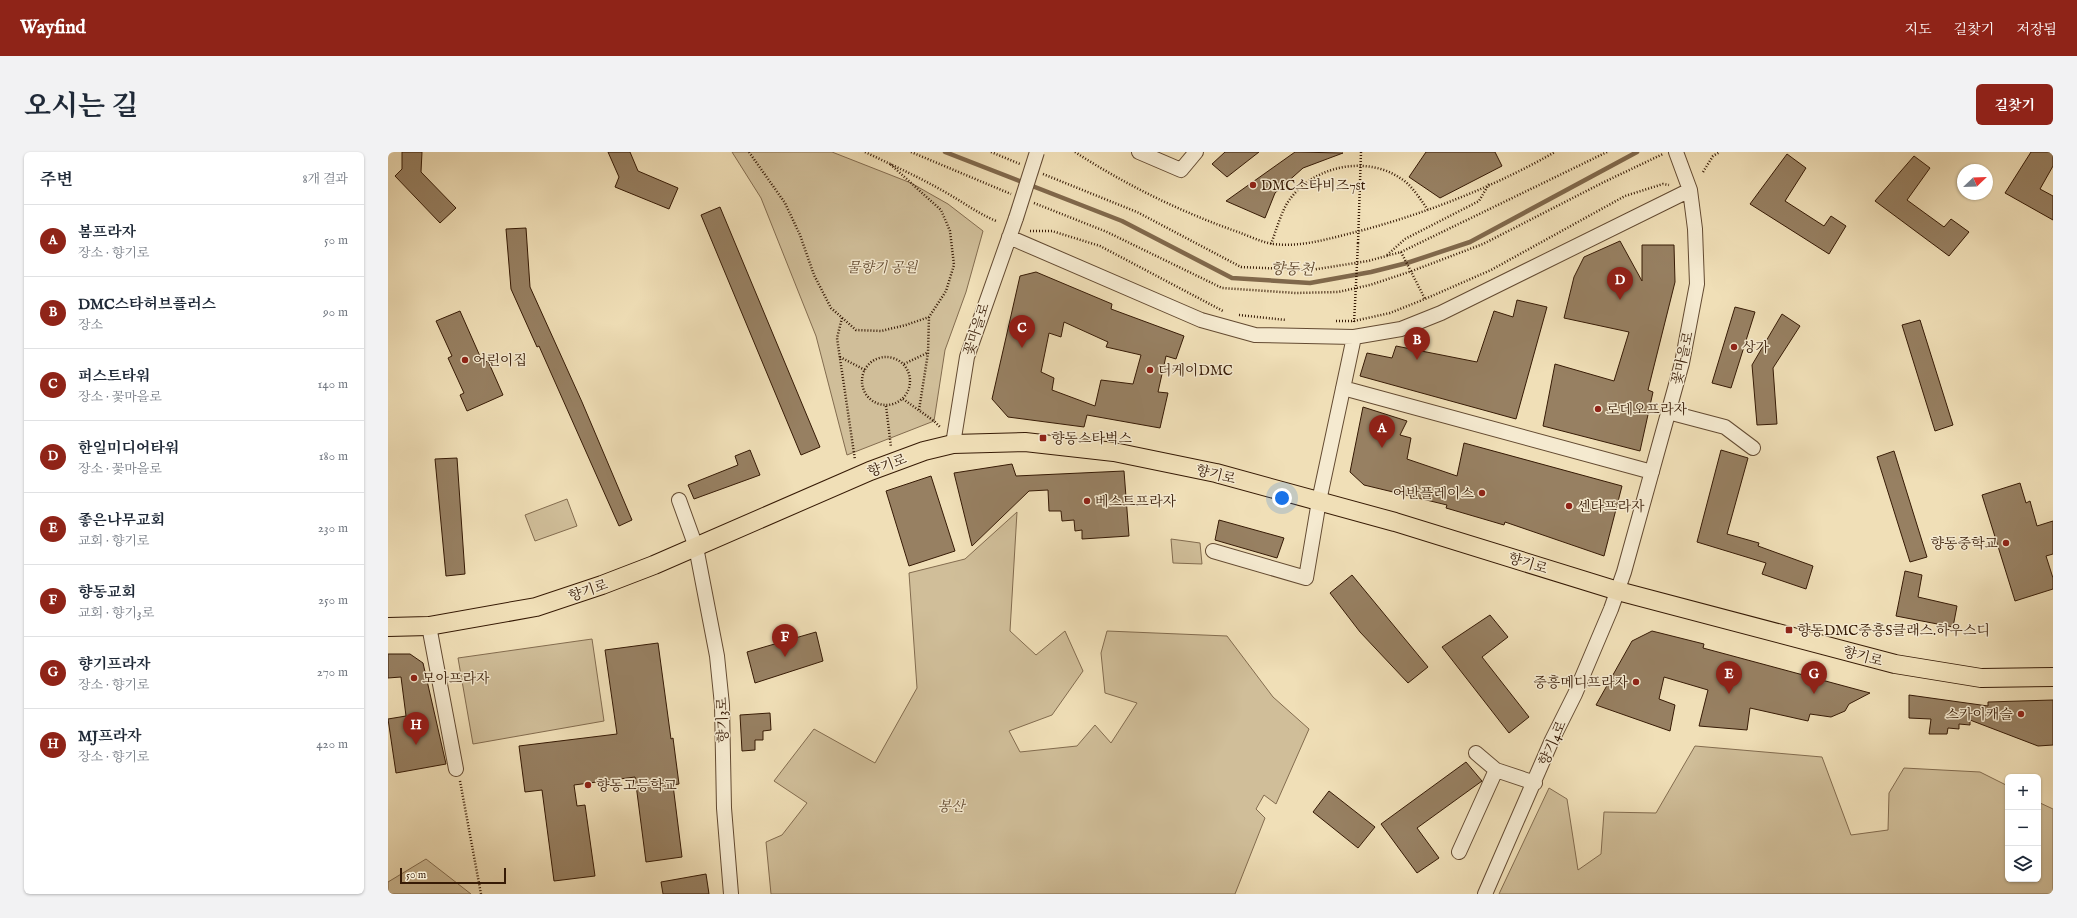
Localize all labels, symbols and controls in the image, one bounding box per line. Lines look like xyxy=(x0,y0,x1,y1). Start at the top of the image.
text: Wayfind xyxy=(20,16,86,40)
text: 지도 xyxy=(1905,21,1932,39)
text: 길찾기 xyxy=(1954,21,1994,39)
text: 저장됨 xyxy=(2016,21,2057,39)
button: 길찾기 xyxy=(1976,84,2053,125)
text: 오시는 길 xyxy=(24,90,138,125)
north arrow xyxy=(1957,164,1993,200)
text: 주변 xyxy=(40,170,73,191)
text: 8개 결과 xyxy=(302,171,348,188)
place label: DMC스타비즈7st xyxy=(1261,177,1366,195)
marker: DMC스타비즈7st xyxy=(1248,180,1258,190)
text: 봄프라자 xyxy=(78,223,136,242)
text: A xyxy=(49,232,57,249)
text: 50 m xyxy=(324,232,348,249)
text: 장소 · 향기로 xyxy=(78,245,149,262)
park label: 물향기 공원 xyxy=(847,259,919,277)
water label: 향동천 xyxy=(1270,260,1315,279)
pin: D xyxy=(1607,267,1633,300)
text: DMC스타허브플러스 xyxy=(78,295,216,314)
street label: 꽃마을로 xyxy=(960,300,994,358)
text: B xyxy=(49,304,57,321)
text: 90 m xyxy=(323,304,348,321)
pin: C xyxy=(1009,315,1035,348)
text: 장소 xyxy=(78,317,103,334)
pin: B xyxy=(1404,327,1430,360)
street label: 꽃마을로 xyxy=(1668,329,1698,387)
place label: 상가 xyxy=(1742,339,1770,357)
marker: 상가 xyxy=(1729,342,1739,352)
place label: 어린이집 xyxy=(473,352,527,370)
marker: 어린이집 xyxy=(460,355,470,365)
place label: 더케이DMC xyxy=(1158,362,1233,380)
marker: 더케이DMC xyxy=(1145,365,1155,375)
text: 퍼스트타워 xyxy=(78,367,150,386)
text: C xyxy=(48,376,58,393)
text: 140 m xyxy=(318,376,348,393)
text: 장소 · 꽃마을로 xyxy=(78,389,162,406)
place label: 로데오프라자 xyxy=(1606,401,1688,419)
marker: 로데오프라자 xyxy=(1593,404,1603,414)
pin: A xyxy=(1369,415,1395,448)
place label: 향동스타벅스 xyxy=(1051,430,1133,448)
marker: 향동스타벅스 xyxy=(1038,433,1048,443)
text: 한일미디어타워 xyxy=(78,439,179,458)
text: D xyxy=(48,448,58,465)
text: 180 m xyxy=(319,448,348,465)
street label: 향기로 xyxy=(865,450,910,482)
text: 장소 · 꽃마을로 xyxy=(78,461,162,478)
street label: 향기로 xyxy=(1194,461,1238,489)
place label: 어반플레이스 xyxy=(1393,485,1474,503)
your location xyxy=(1272,488,1292,508)
marker: 어반플레이스 xyxy=(1477,488,1487,498)
place label: 베스트프라자 xyxy=(1095,493,1177,511)
marker: 베스트프라자 xyxy=(1082,496,1092,506)
place label: 센타프라자 xyxy=(1577,498,1645,516)
marker: 센타프라자 xyxy=(1564,501,1574,511)
text: 좋은나무교회 xyxy=(78,511,165,530)
text: E xyxy=(48,520,58,537)
text: 230 m xyxy=(318,520,348,537)
text: 교회 · 향기로 xyxy=(78,533,149,550)
place label: 향동중학교 xyxy=(1930,535,1998,553)
marker: 향동중학교 xyxy=(2001,538,2011,548)
street label: 향기로 xyxy=(1506,549,1550,579)
street label: 향기로 xyxy=(566,576,611,606)
text: 향동교회 xyxy=(78,583,136,602)
text: F xyxy=(49,592,57,609)
text: 250 m xyxy=(318,592,348,609)
text: 교회 · 향기3로 xyxy=(78,605,154,622)
place label: 향동DMC중흥S클래스.하우스디 xyxy=(1797,622,1990,640)
pin: F xyxy=(772,624,798,657)
marker: 향동DMC중흥S클래스.하우스디 xyxy=(1784,625,1794,635)
street label: 향기로 xyxy=(1841,643,1885,671)
text: 향기프라자 xyxy=(78,655,150,674)
pin: E xyxy=(1716,661,1742,694)
pin: G xyxy=(1801,661,1827,694)
text: G xyxy=(48,664,58,681)
text: 270 m xyxy=(317,664,348,681)
place label: 모아프라자 xyxy=(422,670,490,688)
marker: 모아프라자 xyxy=(409,673,419,683)
place label: 중흥메디프라자 xyxy=(1533,674,1628,692)
text: 장소 · 향기로 xyxy=(78,677,149,694)
marker: 중흥메디프라자 xyxy=(1631,677,1641,687)
street label: 향기3로 xyxy=(713,696,733,743)
place label: 스카이캐슬 xyxy=(1945,706,2013,724)
marker: 스카이캐슬 xyxy=(2016,709,2026,719)
pin: H xyxy=(403,712,429,745)
street label: 향기4로 xyxy=(1535,718,1571,769)
text: MJ프라자 xyxy=(78,727,142,746)
text: H xyxy=(47,736,59,753)
text: 420 m xyxy=(316,736,348,753)
text: 장소 · 향기로 xyxy=(78,749,149,766)
map controls xyxy=(2005,774,2041,882)
button: + xyxy=(2005,774,2041,810)
place label: 향동고등학교 xyxy=(596,777,678,795)
marker: 향동고등학교 xyxy=(583,780,593,790)
park label: 봉산 xyxy=(937,798,967,816)
button: − xyxy=(2005,810,2041,846)
button: layers xyxy=(2005,846,2041,882)
scale bar xyxy=(400,866,506,885)
text: 50 m xyxy=(406,868,426,882)

